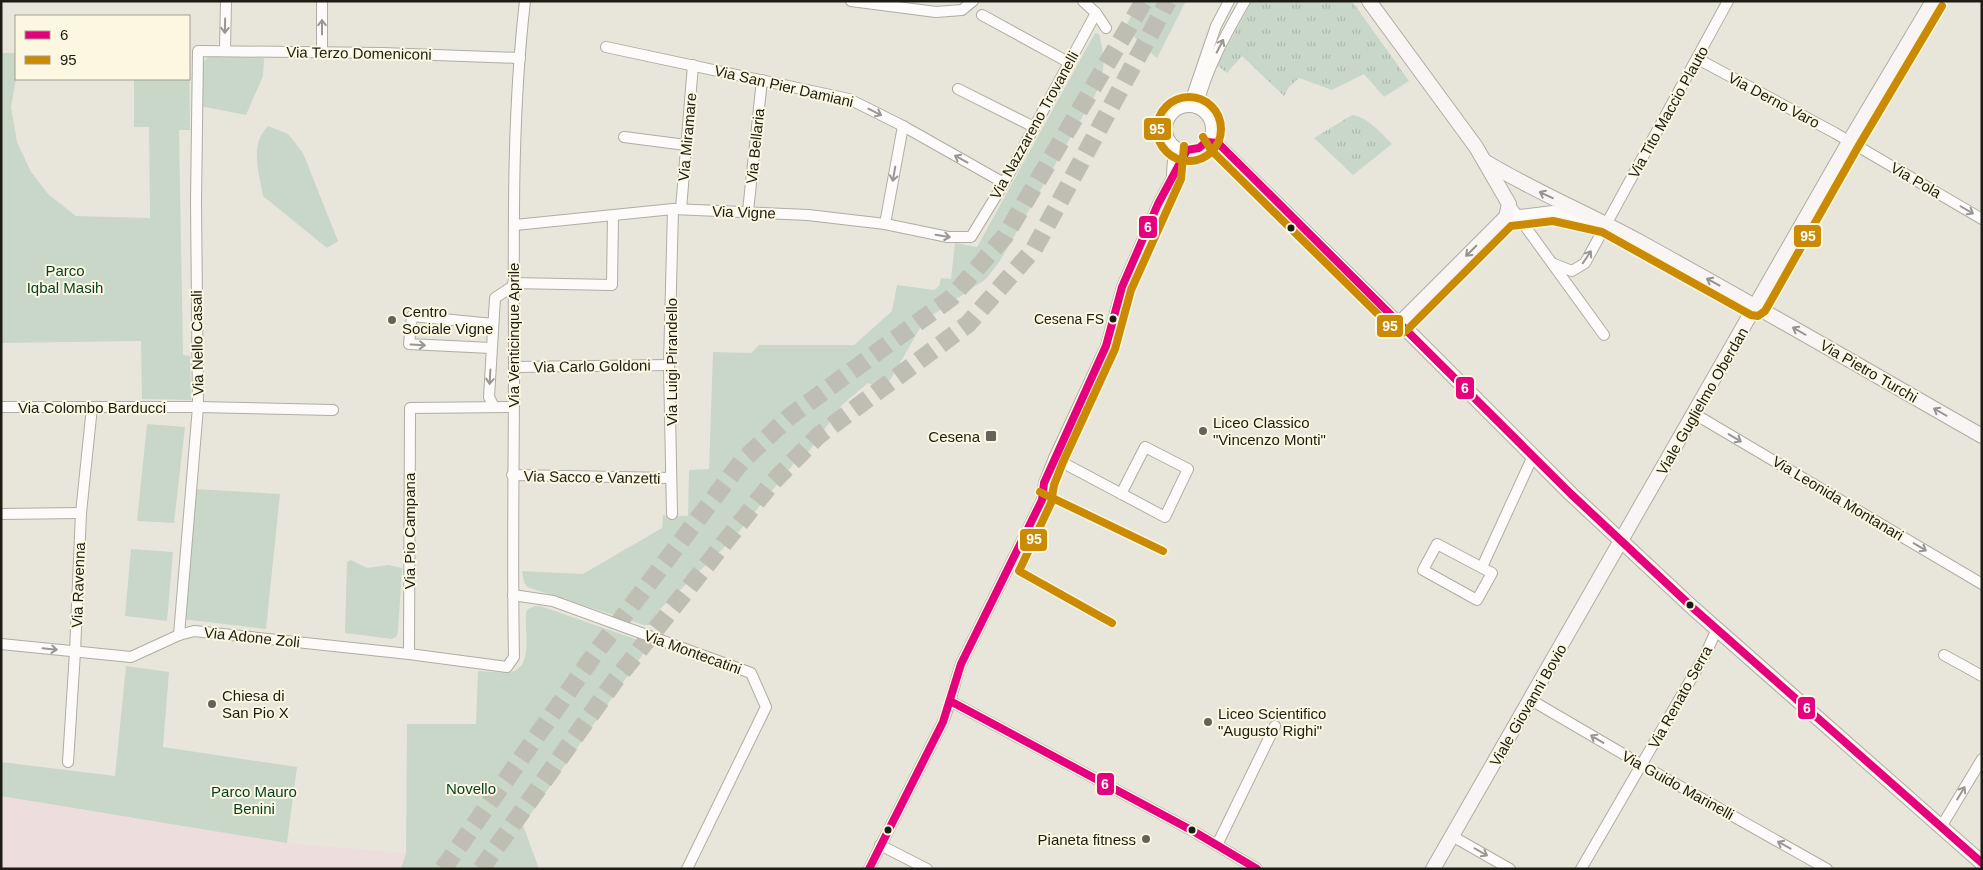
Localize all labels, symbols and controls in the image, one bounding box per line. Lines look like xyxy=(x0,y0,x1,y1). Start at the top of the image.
legend xyxy=(15,15,190,80)
one-way arrow xyxy=(220,17,230,33)
one-way arrow xyxy=(317,19,327,35)
text: 6 xyxy=(60,26,68,43)
one-way arrow xyxy=(1216,39,1225,54)
street label: Via Terzo Domeniconi xyxy=(286,43,432,63)
street label: Via Tito Maccio Plauto xyxy=(1625,43,1711,181)
street label: Via Nazzareno Trovanelli xyxy=(986,48,1082,202)
text: 95 xyxy=(60,51,77,68)
street label: Via San Pier Damiani xyxy=(713,62,855,110)
street label: Via Derno Varo xyxy=(1725,69,1823,131)
street label: Via Miramare xyxy=(675,92,699,182)
street label: Via Bellaria xyxy=(743,107,767,184)
one-way arrow xyxy=(867,108,882,117)
line badge: 95 xyxy=(1143,117,1172,141)
text: 95 xyxy=(1149,121,1165,137)
one-way arrow xyxy=(954,154,969,164)
street label: Via Pola xyxy=(1888,159,1945,202)
one-way arrow xyxy=(889,166,898,182)
one-way arrow xyxy=(1539,190,1554,200)
street label: Via Vigne xyxy=(712,202,776,222)
one-way arrow xyxy=(1960,206,1974,216)
line badge: 6 xyxy=(1138,215,1158,239)
text: 6 xyxy=(1144,219,1152,235)
unlabelled marker xyxy=(1286,223,1296,233)
line badge: 95 xyxy=(1793,224,1822,248)
text: 95 xyxy=(1800,228,1816,244)
one-way arrow xyxy=(935,231,951,241)
one-way arrow xyxy=(1465,245,1478,257)
one-way arrow xyxy=(1582,251,1592,265)
park label: Parco Iqbal Masih xyxy=(27,262,103,296)
street label: Via Venticinque Aprile xyxy=(505,263,522,407)
one-way arrow xyxy=(1706,277,1721,287)
street label: Via Nello Casali xyxy=(188,290,206,396)
street label: Via Luigi Pirandello xyxy=(663,298,680,426)
place label: Centro Sociale Vigne xyxy=(402,303,493,337)
place label: Cesena FS xyxy=(1034,311,1104,327)
marker: Centro Sociale Vigne xyxy=(386,314,398,326)
marker: Cesena FS xyxy=(1108,314,1118,324)
line badge: 95 xyxy=(1376,314,1404,338)
text: 95 xyxy=(1382,318,1398,334)
street label: Viale Guglielmo Oberdan xyxy=(1653,324,1751,478)
one-way arrow xyxy=(1792,325,1806,335)
street label: Via Pietro Turchi xyxy=(1817,336,1921,406)
one-way arrow xyxy=(409,340,425,349)
street label: Via Carlo Goldoni xyxy=(533,356,651,376)
one-way arrow xyxy=(485,368,495,385)
line badge: 6 xyxy=(1455,376,1475,400)
text: 6 xyxy=(1461,380,1469,396)
street label: Via Colombo Barducci xyxy=(18,399,166,416)
one-way arrow xyxy=(1933,406,1947,416)
place label: Liceo Classico "Vincenzo Monti" xyxy=(1213,414,1326,448)
marker: Liceo Classico "Vincenzo Monti" xyxy=(1197,425,1209,437)
place label: Cesena xyxy=(928,428,981,445)
marker: Cesena xyxy=(984,429,998,443)
one-way arrow xyxy=(1728,433,1742,443)
street label: Via Leonida Montanari xyxy=(1769,452,1907,544)
street label: Via Sacco e Vanzetti xyxy=(523,467,661,487)
street label: Via Pio Campana xyxy=(401,472,418,589)
line badge: 95 xyxy=(1019,528,1048,552)
text: 95 xyxy=(1026,531,1042,547)
street label: Via Ravenna xyxy=(68,541,88,628)
one-way arrow xyxy=(1913,543,1927,553)
unlabelled marker xyxy=(1685,600,1695,610)
street label: Via Adone Zoli xyxy=(203,624,301,650)
street label: Via Montecatini xyxy=(642,627,744,677)
street label: Viale Giovanni Bovio xyxy=(1486,641,1570,769)
street label: Via Renato Serra xyxy=(1645,642,1716,751)
one-way arrow xyxy=(41,644,57,654)
place label: Chiesa di San Pio X xyxy=(222,687,289,721)
line badge: 6 xyxy=(1797,696,1816,720)
marker: Chiesa di San Pio X xyxy=(206,698,218,710)
text: 6 xyxy=(1803,700,1811,716)
place label: Liceo Scientifico "Augusto Righi" xyxy=(1218,705,1326,739)
marker: Liceo Scientifico "Augusto Righi" xyxy=(1202,716,1214,728)
one-way arrow xyxy=(1591,733,1605,743)
street label: Via Guido Marinelli xyxy=(1619,747,1737,823)
line badge: 6 xyxy=(1096,772,1115,796)
text: 6 xyxy=(1101,776,1109,792)
park label: Novello xyxy=(446,780,496,797)
park label: Parco Mauro Benini xyxy=(211,783,297,817)
one-way arrow xyxy=(1957,787,1967,801)
unlabelled marker xyxy=(883,825,893,835)
unlabelled marker xyxy=(1187,825,1197,835)
place label: Pianeta fitness xyxy=(1038,831,1136,848)
marker: Pianeta fitness xyxy=(1140,833,1152,845)
one-way arrow xyxy=(1778,839,1792,849)
one-way arrow xyxy=(1474,848,1488,858)

